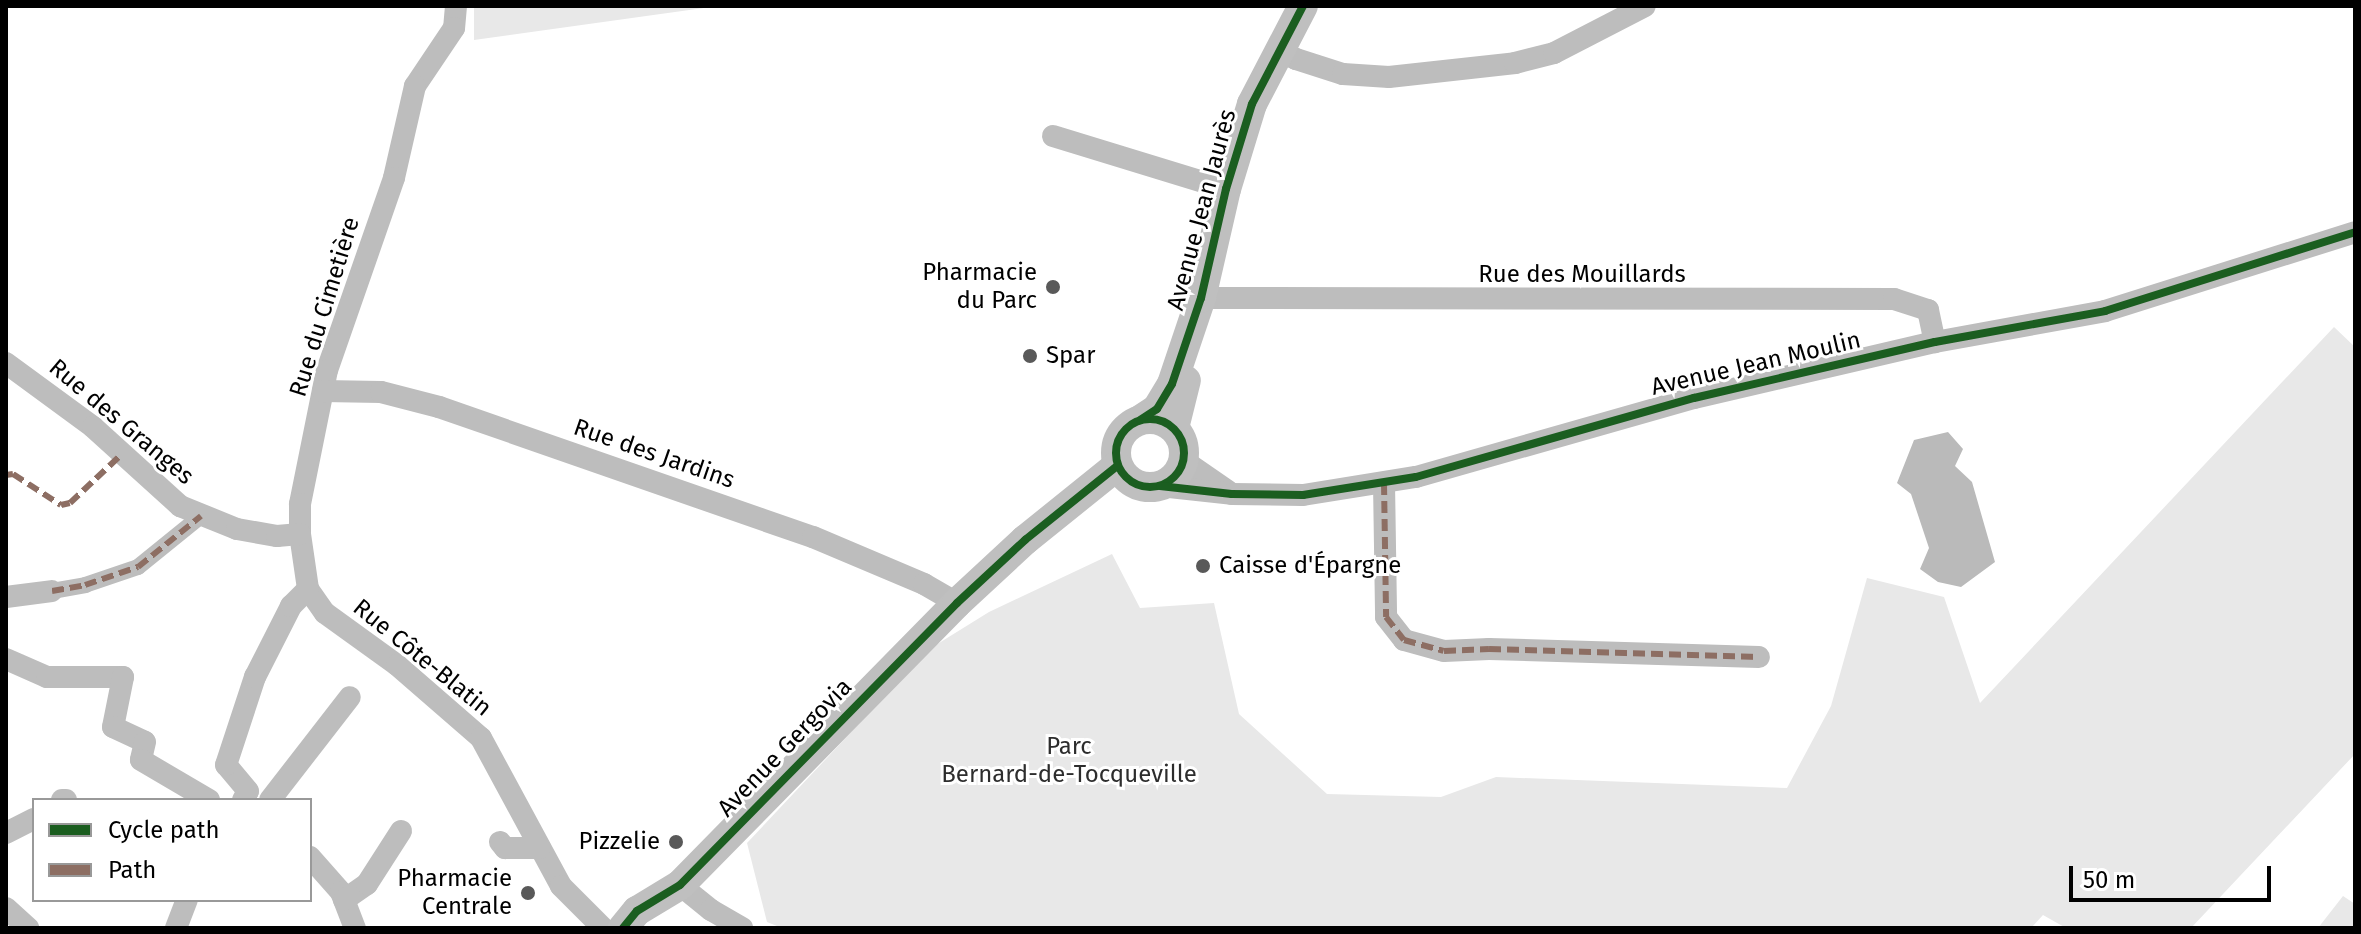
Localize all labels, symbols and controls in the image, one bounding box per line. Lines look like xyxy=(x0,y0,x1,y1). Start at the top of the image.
street label: Avenue Jean Jaurès xyxy=(1161,106,1243,314)
street label: Rue du Cimetière xyxy=(284,214,366,400)
place label: Pharmacie du Parc xyxy=(922,259,1037,315)
street label: Rue des Mouillards xyxy=(1478,261,1686,289)
marker: Pharmacie du Parc xyxy=(1044,278,1062,296)
street label: Avenue Jean Moulin xyxy=(1648,326,1864,402)
place label: Spar xyxy=(1046,342,1095,370)
marker: Spar xyxy=(1021,347,1039,365)
street label: Rue des Granges xyxy=(43,353,199,491)
street label: Rue des Jardins xyxy=(570,413,738,495)
place label: Caisse d'Épargne xyxy=(1219,552,1401,580)
marker: Caisse d'Épargne xyxy=(1194,557,1212,575)
street label: Rue Côte-Blatin xyxy=(347,593,497,723)
street label: Avenue Gergovia xyxy=(712,673,858,823)
park label: Parc Bernard-de-Tocqueville xyxy=(941,733,1197,789)
legend xyxy=(32,798,312,902)
text: Cycle path xyxy=(108,816,220,844)
place label: Pizzelie xyxy=(579,828,660,856)
marker: Pizzelie xyxy=(667,833,685,851)
scale bar xyxy=(2073,850,2275,900)
text: Path xyxy=(108,856,156,884)
place label: Pharmacie Centrale xyxy=(397,865,512,921)
text: 50 m xyxy=(2083,866,2135,894)
marker: Pharmacie Centrale xyxy=(519,884,537,902)

